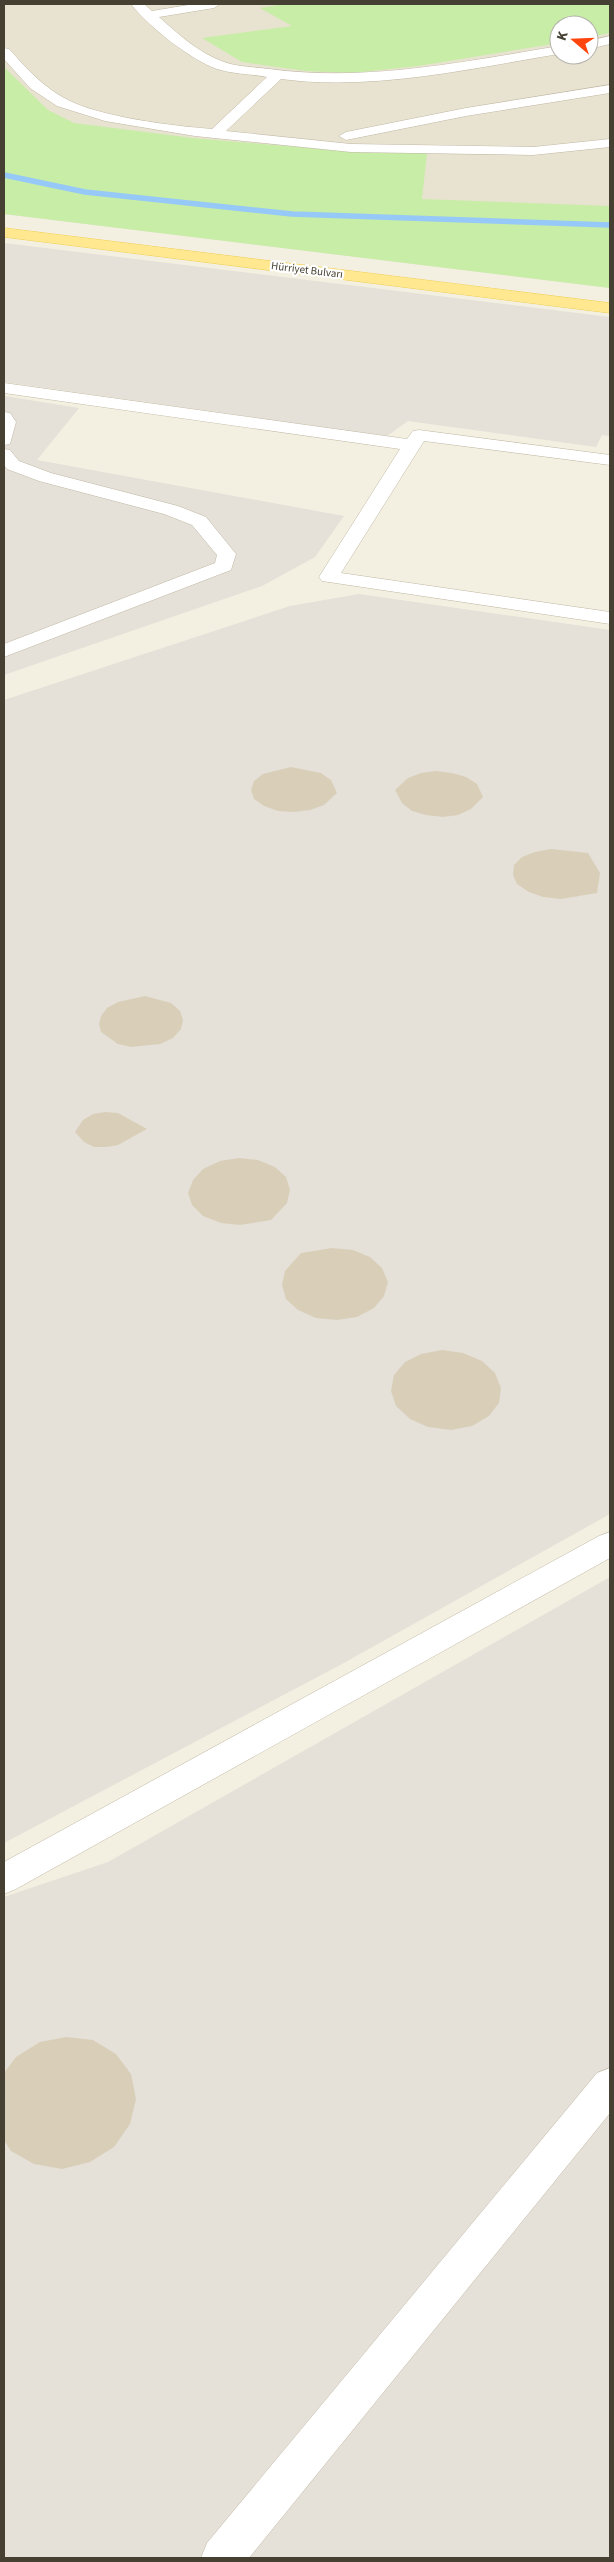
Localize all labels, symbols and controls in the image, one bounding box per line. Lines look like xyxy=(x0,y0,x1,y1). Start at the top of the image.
north arrow xyxy=(549,15,599,65)
text: K xyxy=(552,28,574,43)
street label: Hürriyet Bulvarı xyxy=(270,258,344,282)

